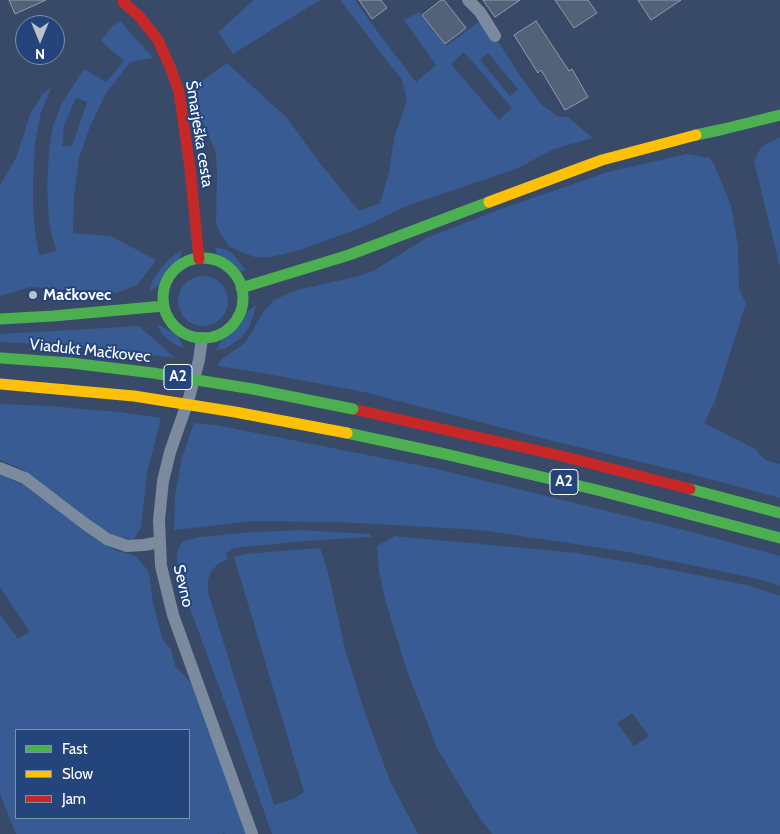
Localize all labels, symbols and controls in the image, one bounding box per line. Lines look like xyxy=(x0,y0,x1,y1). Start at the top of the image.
north arrow xyxy=(15,15,65,65)
text: N xyxy=(35,45,45,63)
street label: Šmarješka cesta xyxy=(181,79,217,189)
place label: Mačkovec xyxy=(43,285,111,305)
marker: Mačkovec xyxy=(27,289,39,301)
street label: Viadukt Mačkovec xyxy=(29,335,151,367)
road number: A2 xyxy=(164,364,192,390)
road number: A2 xyxy=(550,470,578,494)
street label: Sevno xyxy=(169,563,197,609)
legend xyxy=(15,729,190,819)
text: Fast xyxy=(62,740,87,758)
text: Slow xyxy=(62,765,93,783)
text: Jam xyxy=(62,790,86,808)

